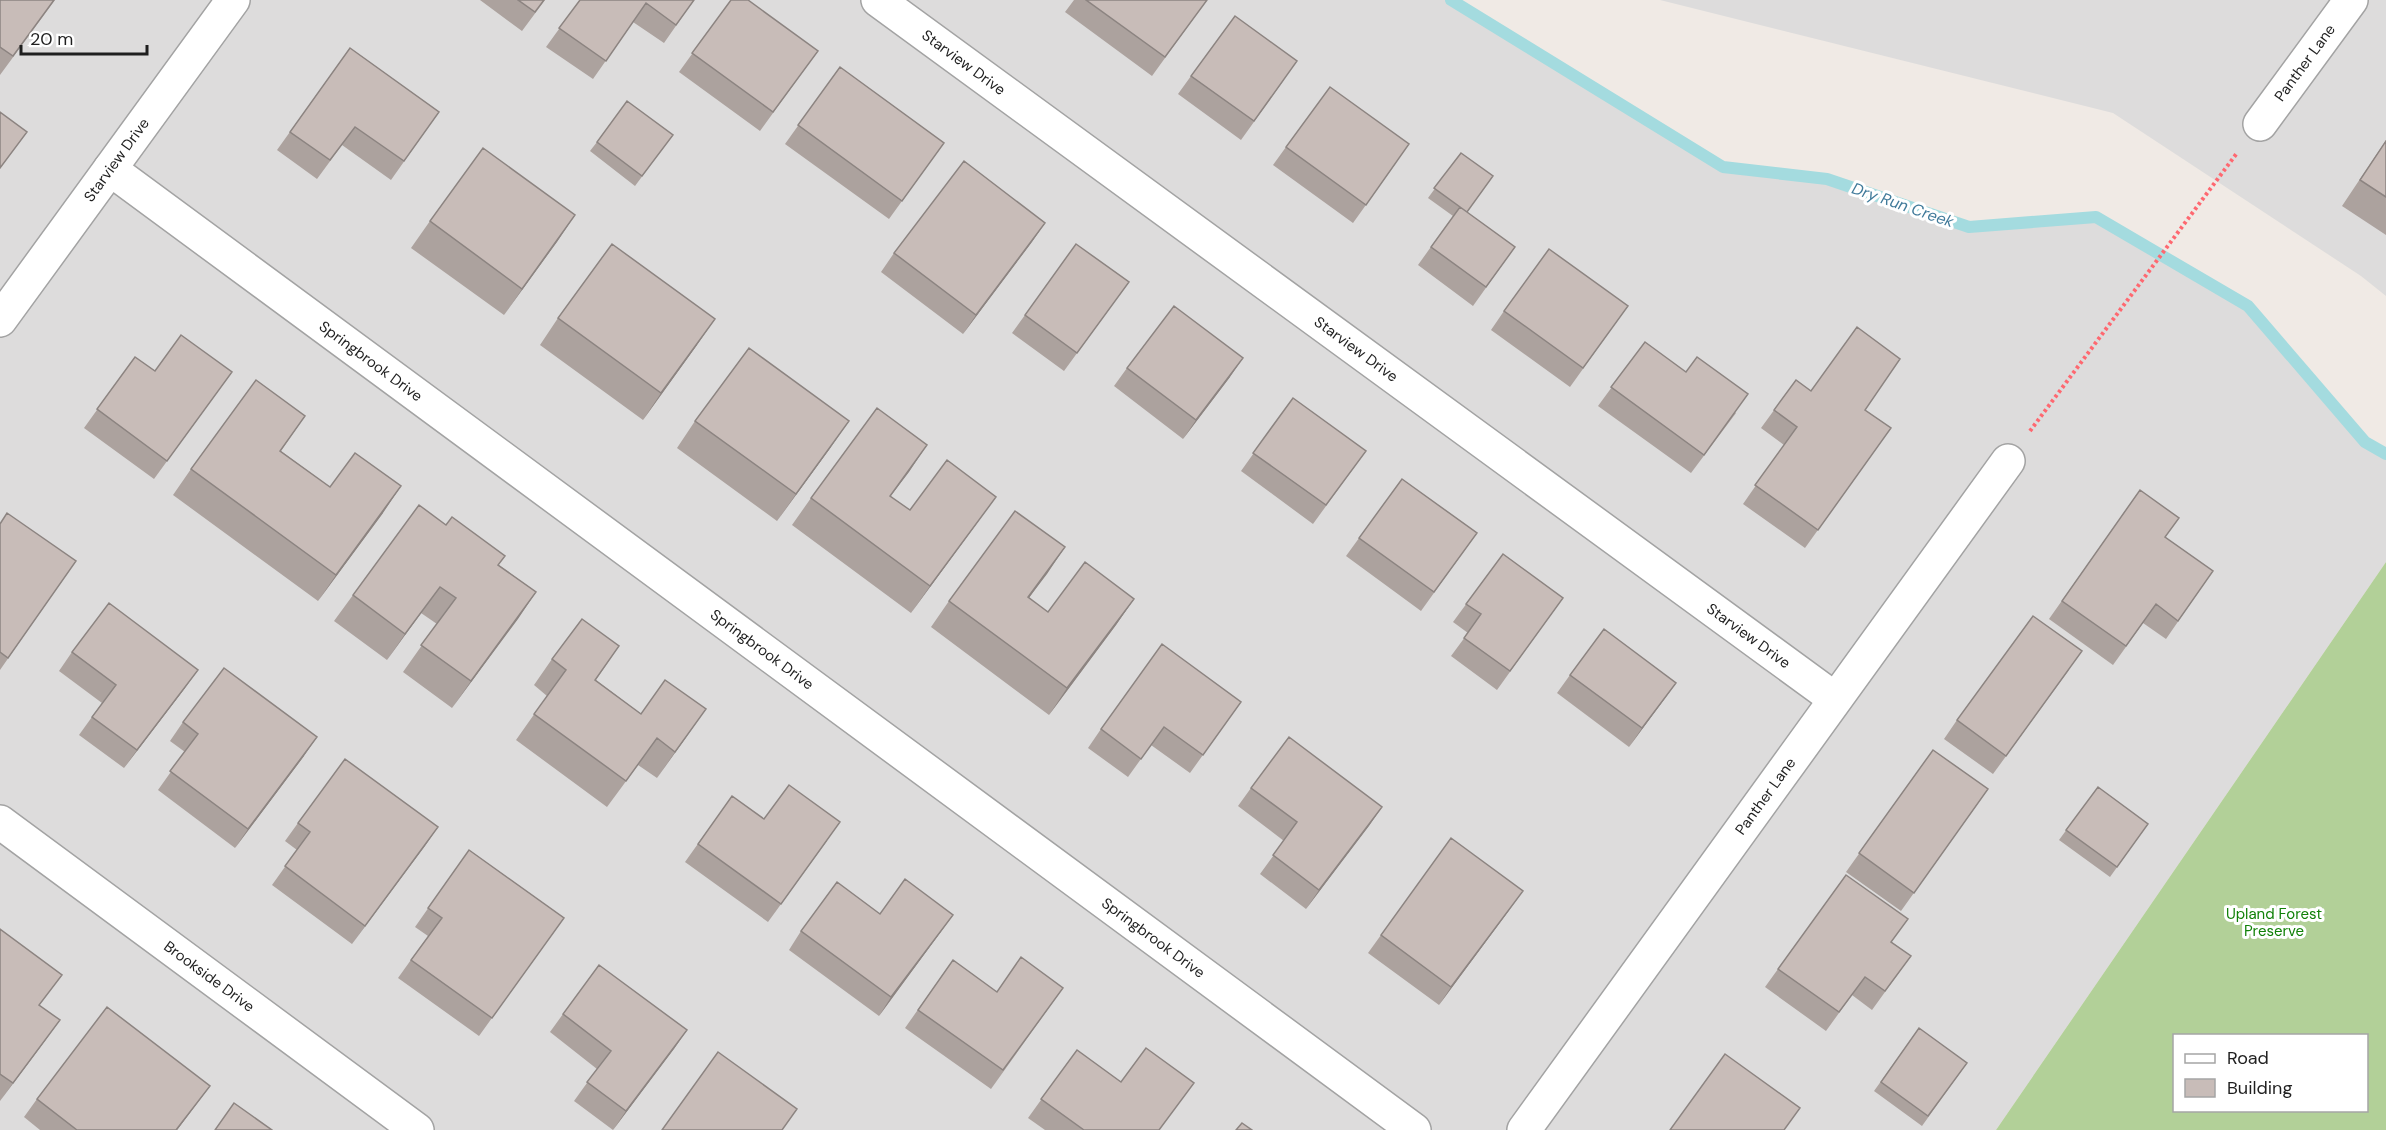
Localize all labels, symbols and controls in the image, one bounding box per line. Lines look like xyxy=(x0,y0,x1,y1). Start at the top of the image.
scale bar xyxy=(21,18,147,56)
street label: Panther Lane xyxy=(2270,20,2340,105)
street label: Starview Drive xyxy=(918,25,1010,100)
text: 20 m xyxy=(30,27,73,51)
street label: Starview Drive xyxy=(79,114,154,206)
water label: Dry Run Creek xyxy=(1849,178,1958,233)
street label: Starview Drive xyxy=(1310,312,1402,386)
street label: Springbrook Drive xyxy=(315,316,427,406)
street label: Starview Drive xyxy=(1703,599,1794,673)
street label: Springbrook Drive xyxy=(706,605,818,694)
street label: Panther Lane xyxy=(1731,753,1800,839)
street label: Springbrook Drive xyxy=(1098,893,1209,983)
park label: Upland Forest Preserve xyxy=(2226,904,2322,941)
street label: Brookside Drive xyxy=(160,936,258,1017)
legend xyxy=(2173,1034,2368,1112)
text: Road xyxy=(2227,1046,2269,1070)
text: Building xyxy=(2227,1076,2292,1100)

